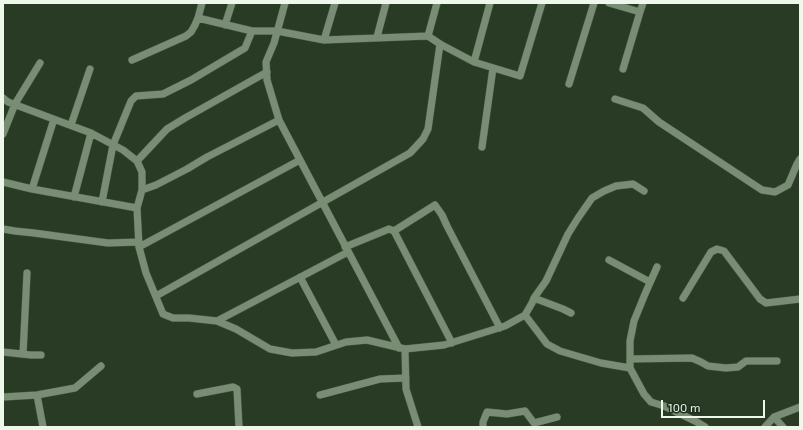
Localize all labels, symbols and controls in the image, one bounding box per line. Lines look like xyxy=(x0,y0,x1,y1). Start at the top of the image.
scale bar xyxy=(663,392,767,418)
text: 100 m xyxy=(668,400,700,414)

